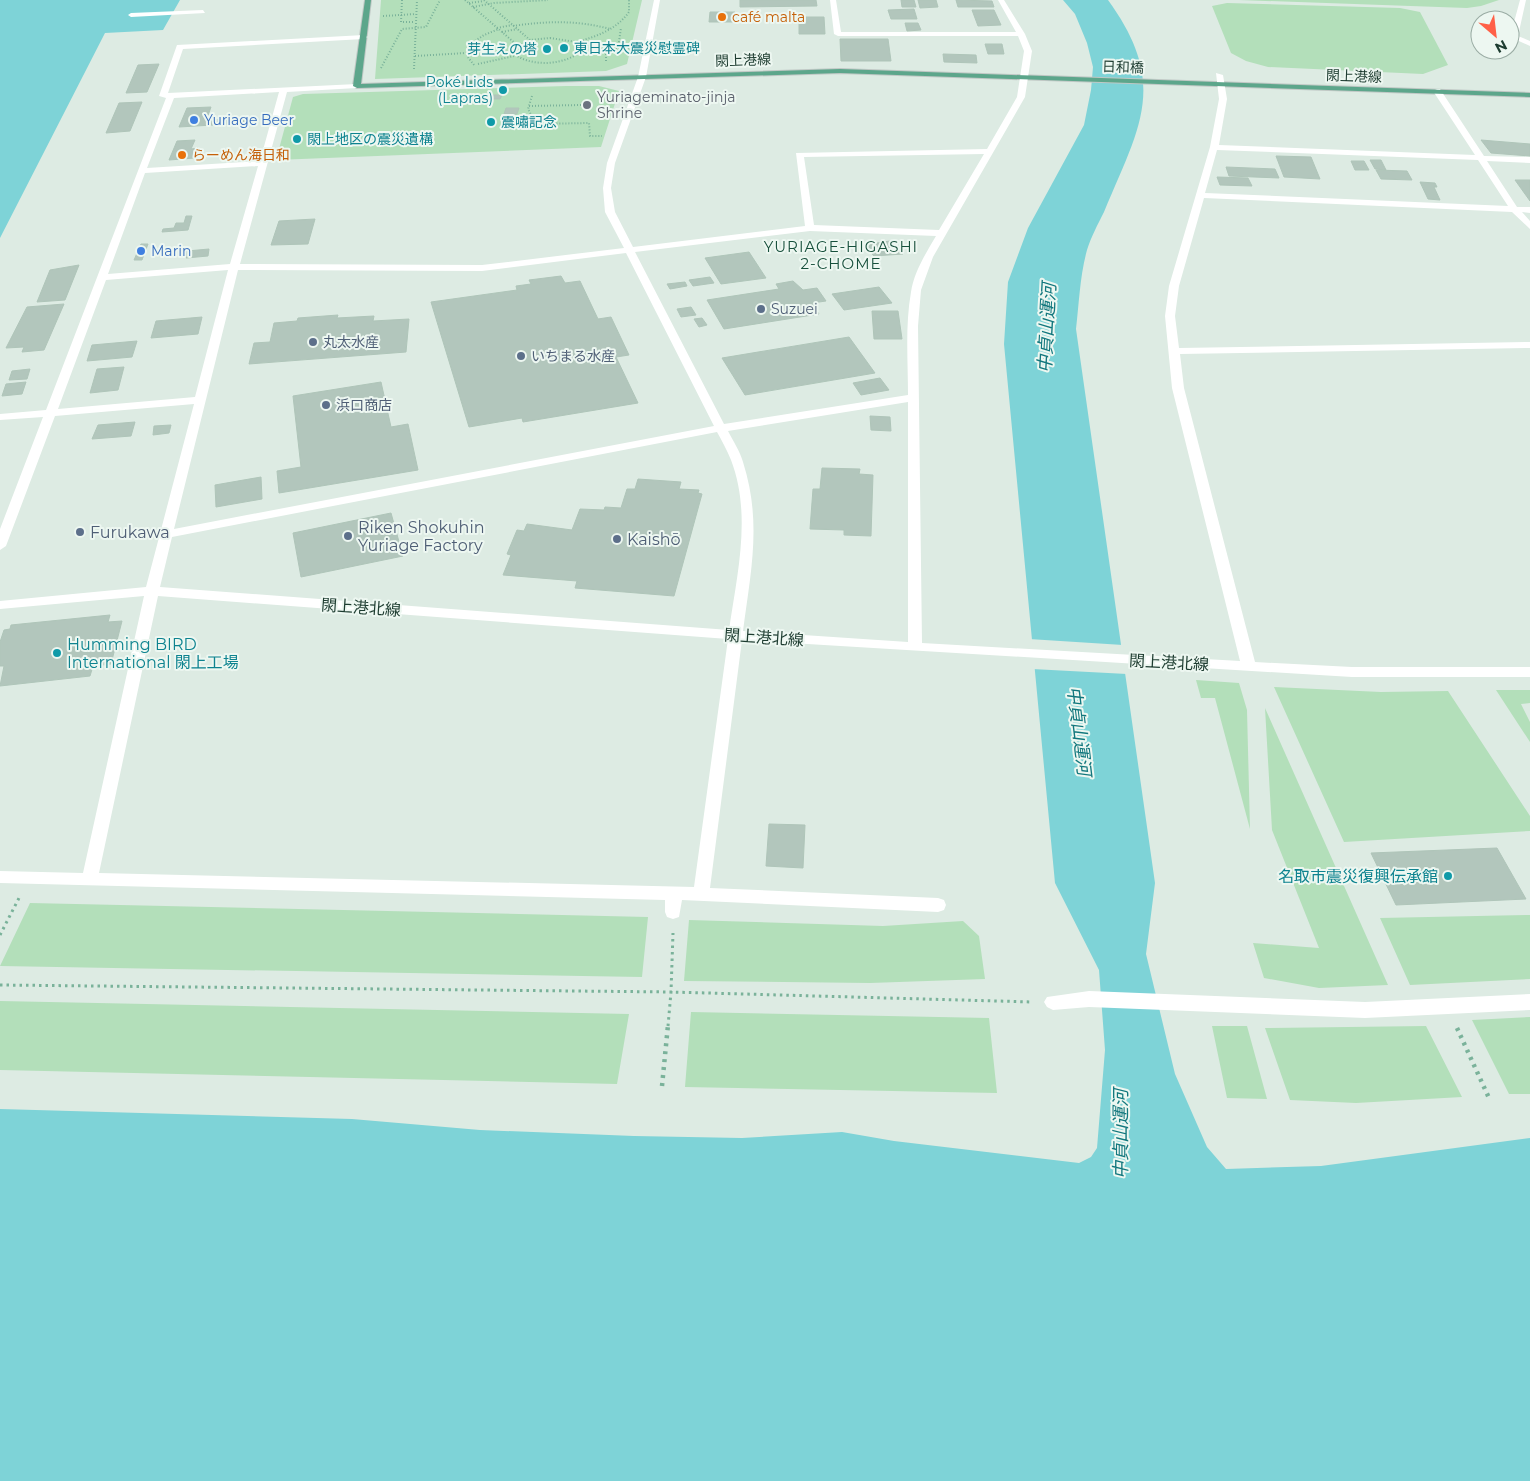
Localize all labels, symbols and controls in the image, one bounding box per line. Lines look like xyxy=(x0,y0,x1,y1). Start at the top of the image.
place label: café malta xyxy=(732,8,805,26)
north arrow xyxy=(1470,10,1520,60)
marker: café malta xyxy=(716,11,728,23)
text: N xyxy=(1492,36,1510,57)
place label: 東日本大震災慰霊碑 xyxy=(574,39,700,57)
place label: 芽生えの塔 xyxy=(467,40,537,58)
marker: 東日本大震災慰霊碑 xyxy=(558,42,570,54)
marker: 芽生えの塔 xyxy=(541,43,553,55)
street label: 閖上港線 xyxy=(715,50,771,70)
street label: 日和橋 xyxy=(1102,57,1144,77)
street label: 閖上港線 xyxy=(1326,66,1382,86)
place label: Poké Lids (Lapras) xyxy=(426,73,493,107)
marker: Poké Lids (Lapras) xyxy=(497,84,509,96)
place label: Yuriageminato-jinja Shrine xyxy=(597,88,736,122)
marker: Yuriageminato-jinja Shrine xyxy=(581,99,593,111)
place label: Yuriage Beer xyxy=(204,111,295,129)
place label: 震嘯記念 xyxy=(501,113,557,131)
marker: Yuriage Beer xyxy=(188,114,200,126)
marker: 震嘯記念 xyxy=(485,116,497,128)
place label: 閖上地区の震災遺構 xyxy=(307,130,433,148)
marker: 閖上地区の震災遺構 xyxy=(291,133,303,145)
place label: らーめん海日和 xyxy=(192,146,290,164)
marker: らーめん海日和 xyxy=(176,149,188,161)
district label: YURIAGE-HIGASHI 2-CHOME xyxy=(764,237,918,273)
place label: Marin xyxy=(151,242,191,260)
marker: Marin xyxy=(135,245,147,257)
water label: 中貞山運河 xyxy=(1034,279,1060,374)
place label: Suzuei xyxy=(771,300,818,318)
marker: Suzuei xyxy=(755,303,767,315)
place label: 丸太水産 xyxy=(323,333,379,351)
marker: 丸太水産 xyxy=(307,336,319,348)
place label: いちまる水産 xyxy=(531,347,615,365)
marker: いちまる水産 xyxy=(515,350,527,362)
place label: 浜口商店 xyxy=(336,396,392,414)
marker: 浜口商店 xyxy=(320,399,332,411)
place label: Riken Shokuhin Yuriage Factory xyxy=(358,518,485,555)
place label: Furukawa xyxy=(90,523,170,542)
marker: Furukawa xyxy=(74,526,86,538)
marker: Riken Shokuhin Yuriage Factory xyxy=(342,530,354,542)
place label: Kaishō xyxy=(627,530,681,549)
marker: Kaishō xyxy=(611,533,623,545)
street label: 閖上港北線 xyxy=(320,595,402,620)
street label: 閖上港北線 xyxy=(723,625,805,650)
place label: Humming BIRD International 閖上工場 xyxy=(67,635,239,672)
marker: Humming BIRD International 閖上工場 xyxy=(51,647,63,659)
street label: 閖上港北線 xyxy=(1129,651,1209,674)
water label: 中貞山運河 xyxy=(1063,685,1096,780)
place label: 名取市震災復興伝承館 xyxy=(1278,867,1438,886)
marker: 名取市震災復興伝承館 xyxy=(1442,870,1454,882)
water label: 中貞山運河 xyxy=(1110,1086,1132,1179)

